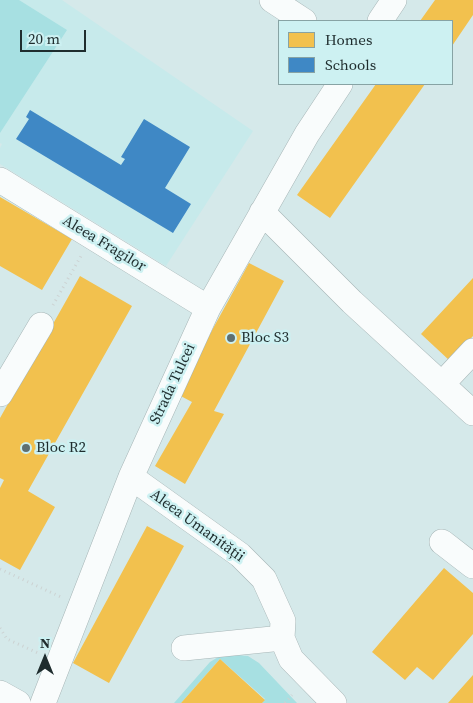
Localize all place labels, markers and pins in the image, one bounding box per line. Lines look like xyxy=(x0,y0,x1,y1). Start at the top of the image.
place label: Bloc S3 xyxy=(241,329,289,347)
marker: Bloc S3 xyxy=(225,332,237,344)
place label: Bloc R2 xyxy=(36,439,86,457)
marker: Bloc R2 xyxy=(20,442,32,454)

